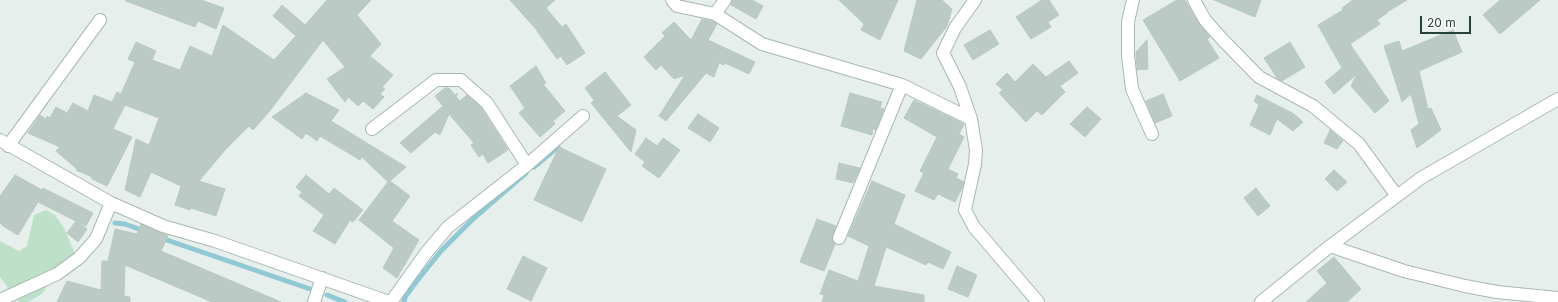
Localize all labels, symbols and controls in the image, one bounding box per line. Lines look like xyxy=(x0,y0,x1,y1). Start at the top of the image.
scale bar xyxy=(1422,8,1473,34)
text: 20 m xyxy=(1427,15,1456,30)

